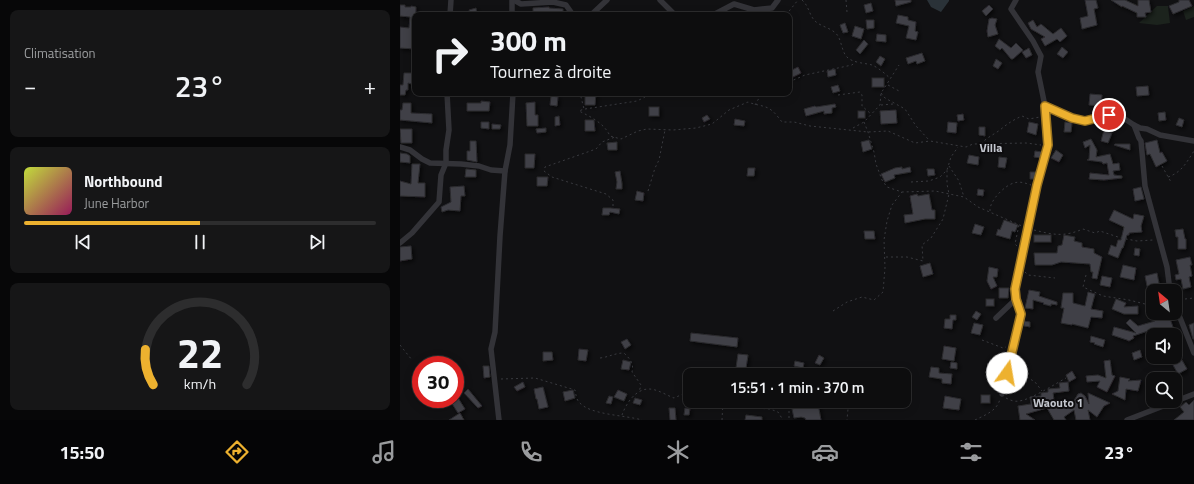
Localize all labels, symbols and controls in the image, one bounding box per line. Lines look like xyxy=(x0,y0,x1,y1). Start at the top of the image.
text: 300 m xyxy=(490,19,567,62)
icon: right xyxy=(424,28,476,80)
text: Climatisation xyxy=(24,43,96,63)
text: Tournez à droite xyxy=(490,58,611,85)
text: 23° xyxy=(175,63,225,109)
text: − xyxy=(24,69,36,103)
text: + xyxy=(364,69,376,103)
pin xyxy=(1092,98,1126,132)
icon: arrive xyxy=(1098,104,1120,126)
district label: Villa xyxy=(980,138,1002,157)
text: Northbound xyxy=(84,170,163,193)
text: June Harbor xyxy=(84,193,149,213)
icon: previous xyxy=(72,231,94,253)
icon: pause xyxy=(189,231,211,253)
icon: next xyxy=(306,231,328,253)
north arrow xyxy=(1146,284,1182,320)
map controls xyxy=(1146,284,1182,408)
text: 22 xyxy=(177,320,223,383)
button: sound xyxy=(1146,328,1182,364)
position arrow xyxy=(986,352,1028,394)
speed limit sign: 30 xyxy=(412,356,464,408)
text: km/h xyxy=(184,372,216,394)
button: search xyxy=(1146,372,1182,408)
text: 15:51 · 1 min · 370 m xyxy=(730,376,864,399)
district label: Waouto 1 xyxy=(1033,393,1083,412)
icon: directions xyxy=(223,438,251,466)
icon: music xyxy=(370,438,398,466)
icon: phone xyxy=(517,438,545,466)
icon: climate xyxy=(664,438,692,466)
icon: car xyxy=(811,438,839,466)
icon: filters xyxy=(957,438,985,466)
text: 15:50 xyxy=(59,439,104,466)
text: 23° xyxy=(1104,439,1135,466)

